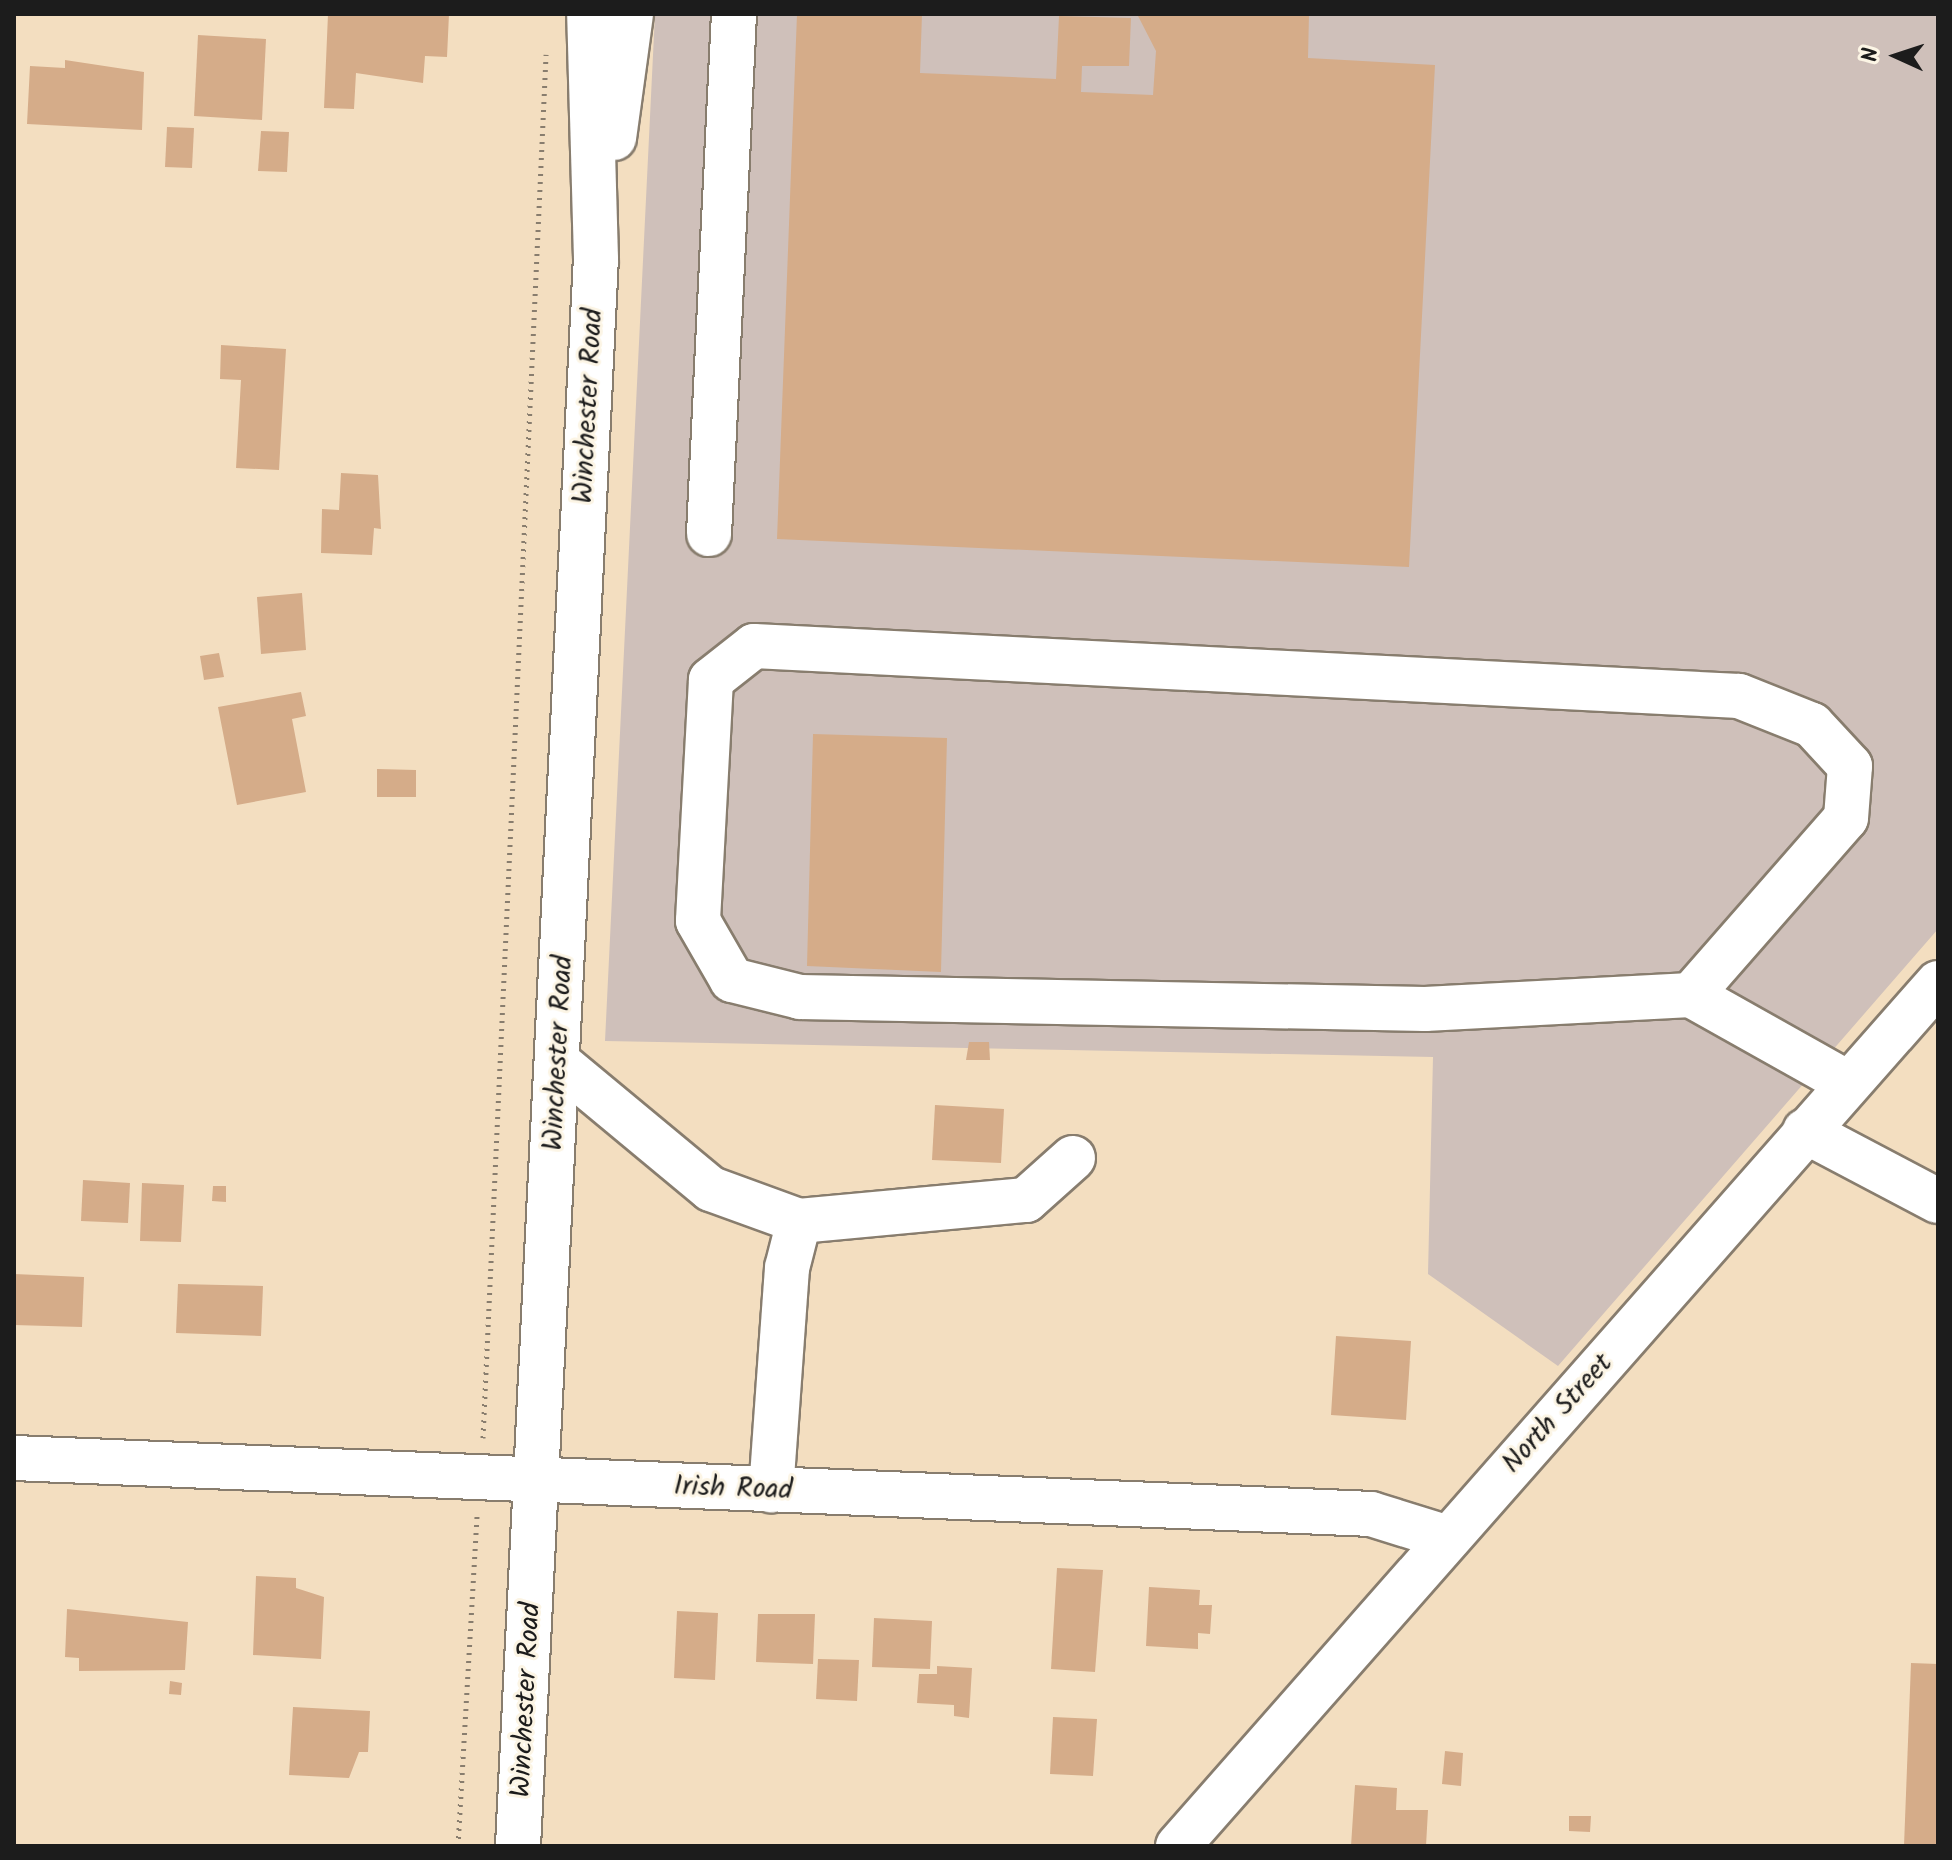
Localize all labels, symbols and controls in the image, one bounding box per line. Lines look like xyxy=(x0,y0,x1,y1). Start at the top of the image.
north arrow xyxy=(1856,16,1936,96)
text: N xyxy=(1854,47,1889,63)
street label: Winchester Road xyxy=(567,307,611,505)
street label: Winchester Road xyxy=(537,954,581,1152)
street label: North Street xyxy=(1496,1347,1620,1481)
street label: Irish Road xyxy=(673,1470,793,1508)
street label: Winchester Road xyxy=(505,1601,549,1799)

